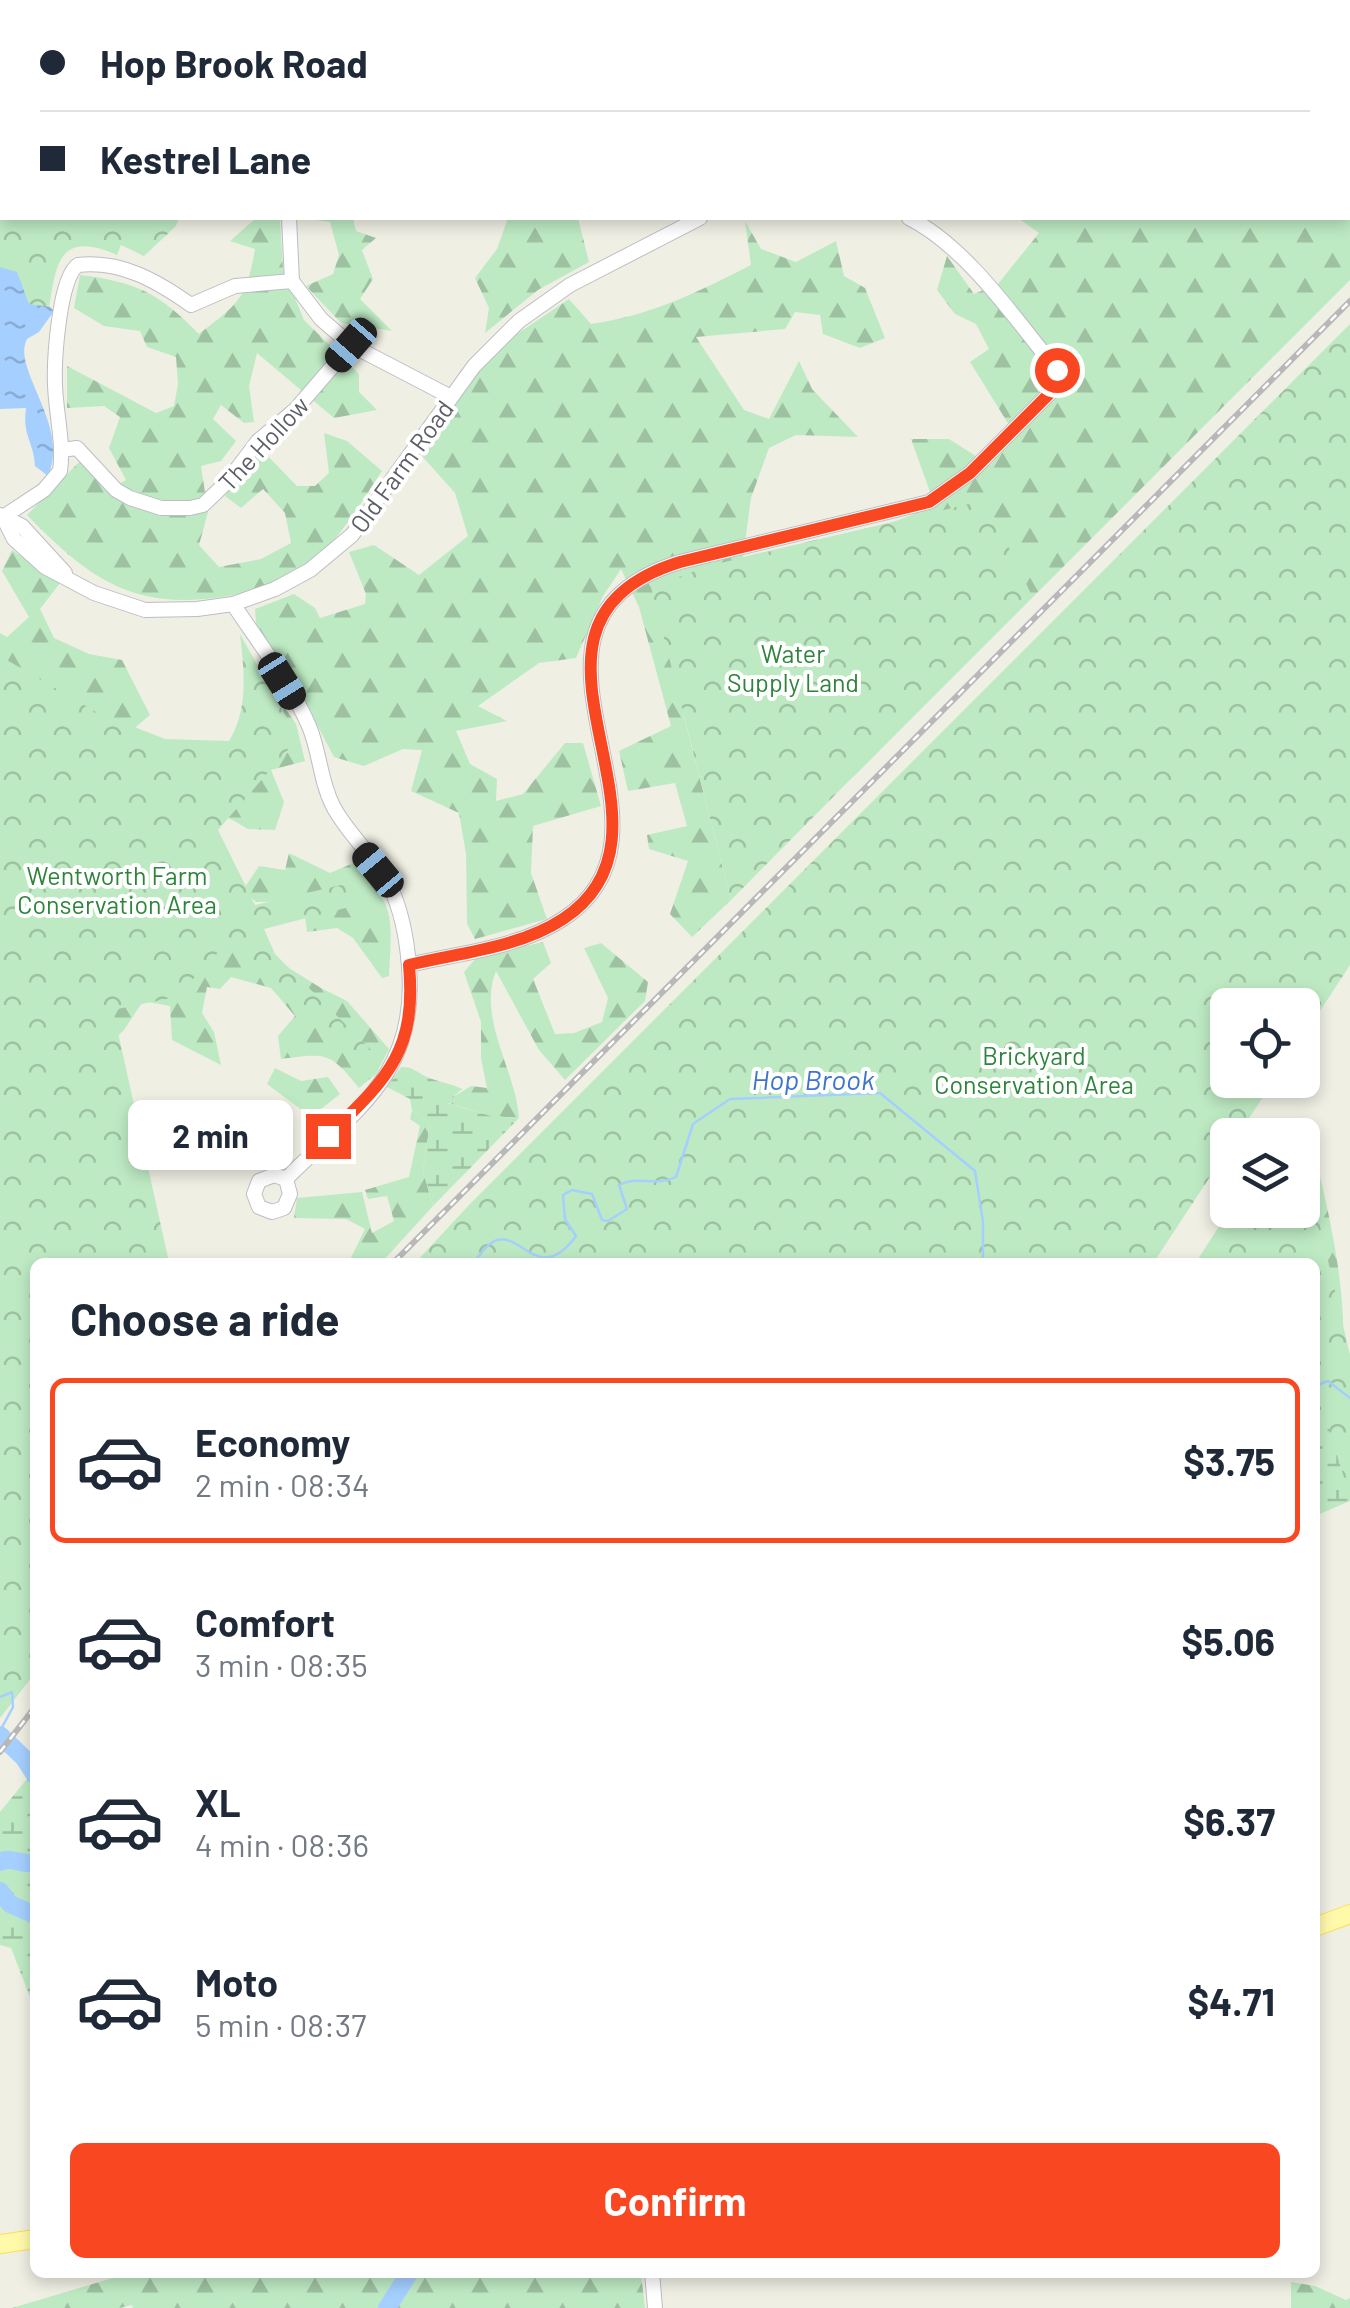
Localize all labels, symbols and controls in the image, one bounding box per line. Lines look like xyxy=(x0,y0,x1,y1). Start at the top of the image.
text: Hop Brook Road xyxy=(100,40,368,86)
text: Kestrel Lane xyxy=(100,136,311,182)
car xyxy=(320,313,382,377)
route start xyxy=(1035,348,1080,393)
street label: The Hollow xyxy=(212,389,314,497)
street label: Old Farm Road xyxy=(343,394,459,538)
park label: Water Supply Land xyxy=(727,638,859,697)
car xyxy=(253,648,311,714)
car xyxy=(347,837,409,903)
park label: Wentworth Farm Conservation Area xyxy=(17,860,217,919)
map controls xyxy=(1210,988,1320,1228)
button: locate xyxy=(1210,988,1320,1098)
park label: Brickyard Conservation Area xyxy=(934,1040,1134,1099)
water label: Hop Brook xyxy=(751,1062,875,1096)
callout: 2 min xyxy=(128,1101,293,1171)
route end xyxy=(306,1114,351,1159)
text: 2 min xyxy=(172,1116,249,1154)
button: layers xyxy=(1210,1118,1320,1228)
text: Choose a ride xyxy=(70,1291,340,1345)
icon: car xyxy=(75,1416,165,1506)
text: Economy xyxy=(195,1419,350,1465)
text: $3.75 xyxy=(1183,1438,1275,1484)
text: 2 min · 08:34 xyxy=(195,1465,370,1503)
icon: car xyxy=(75,1596,165,1686)
text: Comfort xyxy=(195,1599,335,1645)
text: $5.06 xyxy=(1181,1618,1275,1664)
text: 3 min · 08:35 xyxy=(195,1645,368,1683)
icon: car xyxy=(75,1776,165,1866)
text: XL xyxy=(195,1779,241,1825)
text: $6.37 xyxy=(1183,1798,1275,1844)
text: 4 min · 08:36 xyxy=(195,1825,369,1863)
icon: car xyxy=(75,1956,165,2046)
text: Moto xyxy=(195,1959,278,2005)
text: $4.71 xyxy=(1187,1978,1275,2024)
text: 5 min · 08:37 xyxy=(195,2005,366,2043)
button: Confirm xyxy=(70,2143,1280,2258)

